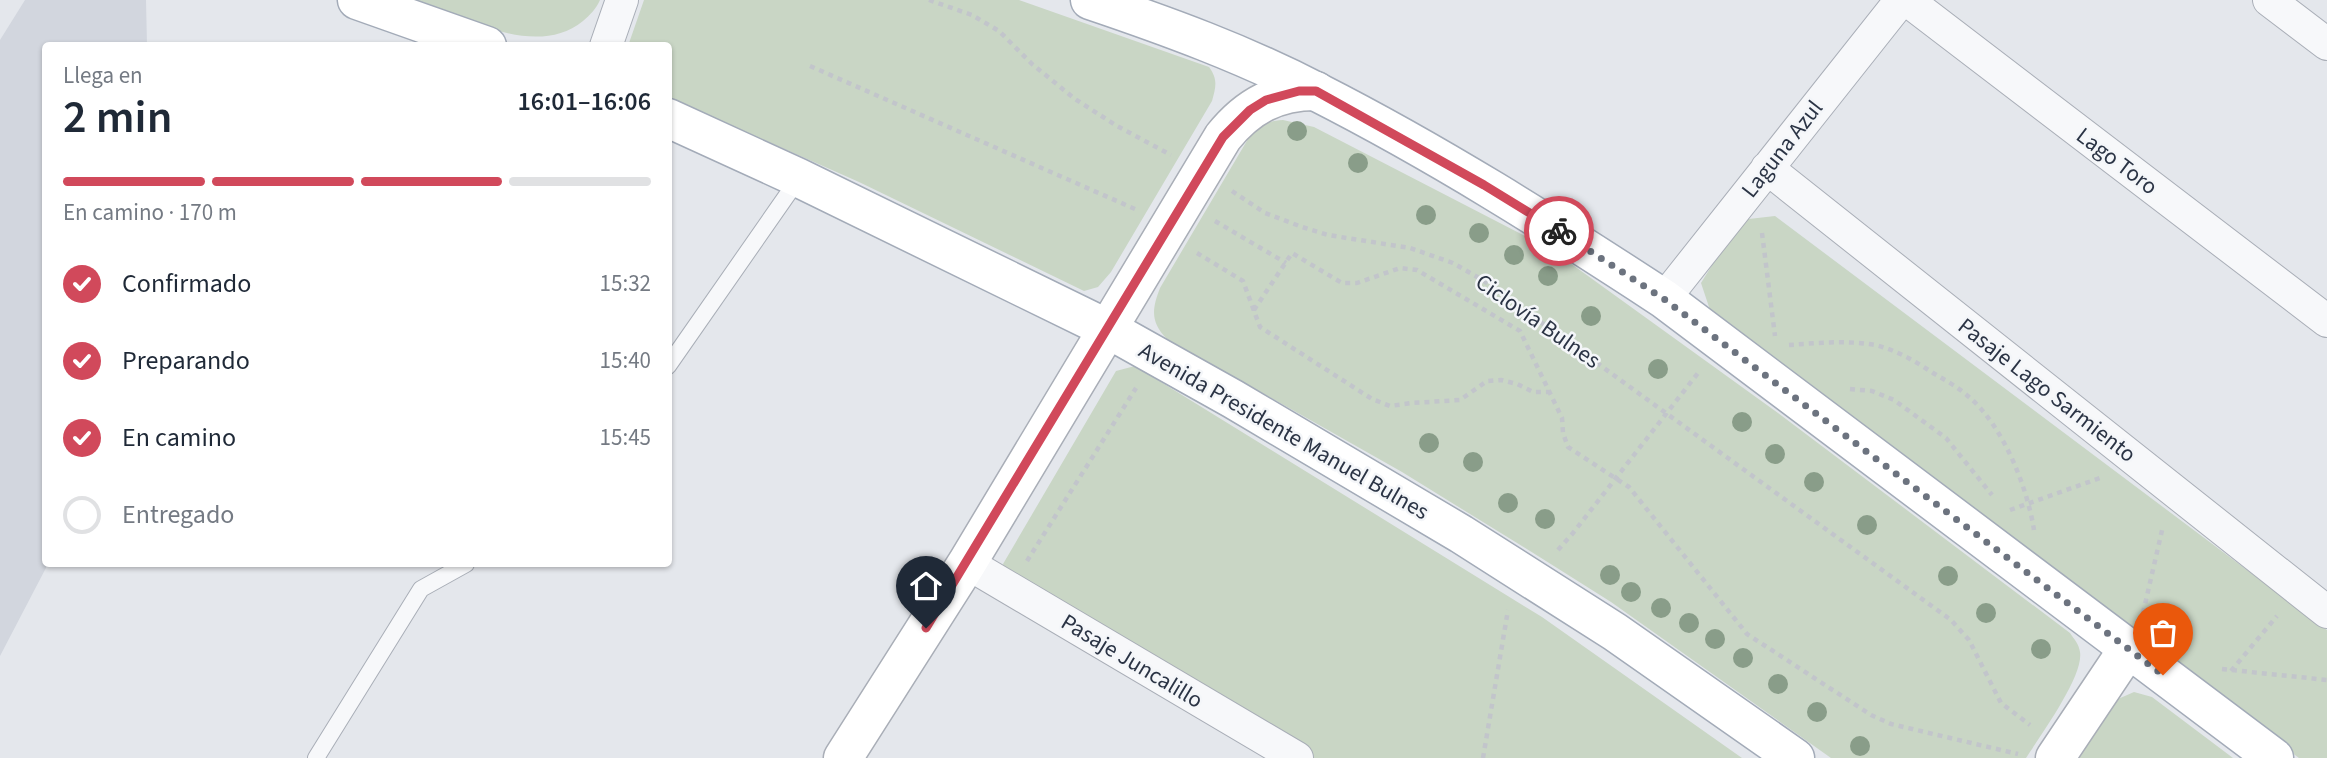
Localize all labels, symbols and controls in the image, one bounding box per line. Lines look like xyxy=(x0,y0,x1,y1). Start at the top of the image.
text: Llega en xyxy=(63,59,143,92)
text: 16:01–16:06 xyxy=(518,83,651,120)
text: 2 min xyxy=(63,85,172,150)
street label: Laguna Azul xyxy=(1733,93,1831,205)
street label: Lago Toro xyxy=(2069,119,2165,203)
text: En camino · 170 m xyxy=(63,196,237,229)
courier xyxy=(1524,196,1594,266)
icon: bike xyxy=(1540,212,1578,250)
icon: check xyxy=(63,265,101,303)
text: Confirmado xyxy=(122,265,251,302)
street label: Ciclovía Bulnes xyxy=(1469,266,1607,376)
text: 15:32 xyxy=(600,267,651,300)
street label: Pasaje Lago Sarmiento xyxy=(1951,310,2143,470)
street label: Avenida Presidente Manuel Bulnes xyxy=(1133,334,1435,528)
icon: check xyxy=(63,342,101,380)
text: Preparando xyxy=(122,342,250,379)
text: 15:40 xyxy=(600,344,651,377)
icon: check xyxy=(63,419,101,457)
text: En camino xyxy=(122,419,236,456)
text: 15:45 xyxy=(600,421,651,454)
text: Entregado xyxy=(122,496,234,533)
pin xyxy=(896,556,956,628)
icon: home xyxy=(907,567,945,605)
pin xyxy=(2133,603,2193,675)
street label: Pasaje Juncalillo xyxy=(1055,606,1209,716)
icon: bag xyxy=(2144,614,2182,652)

